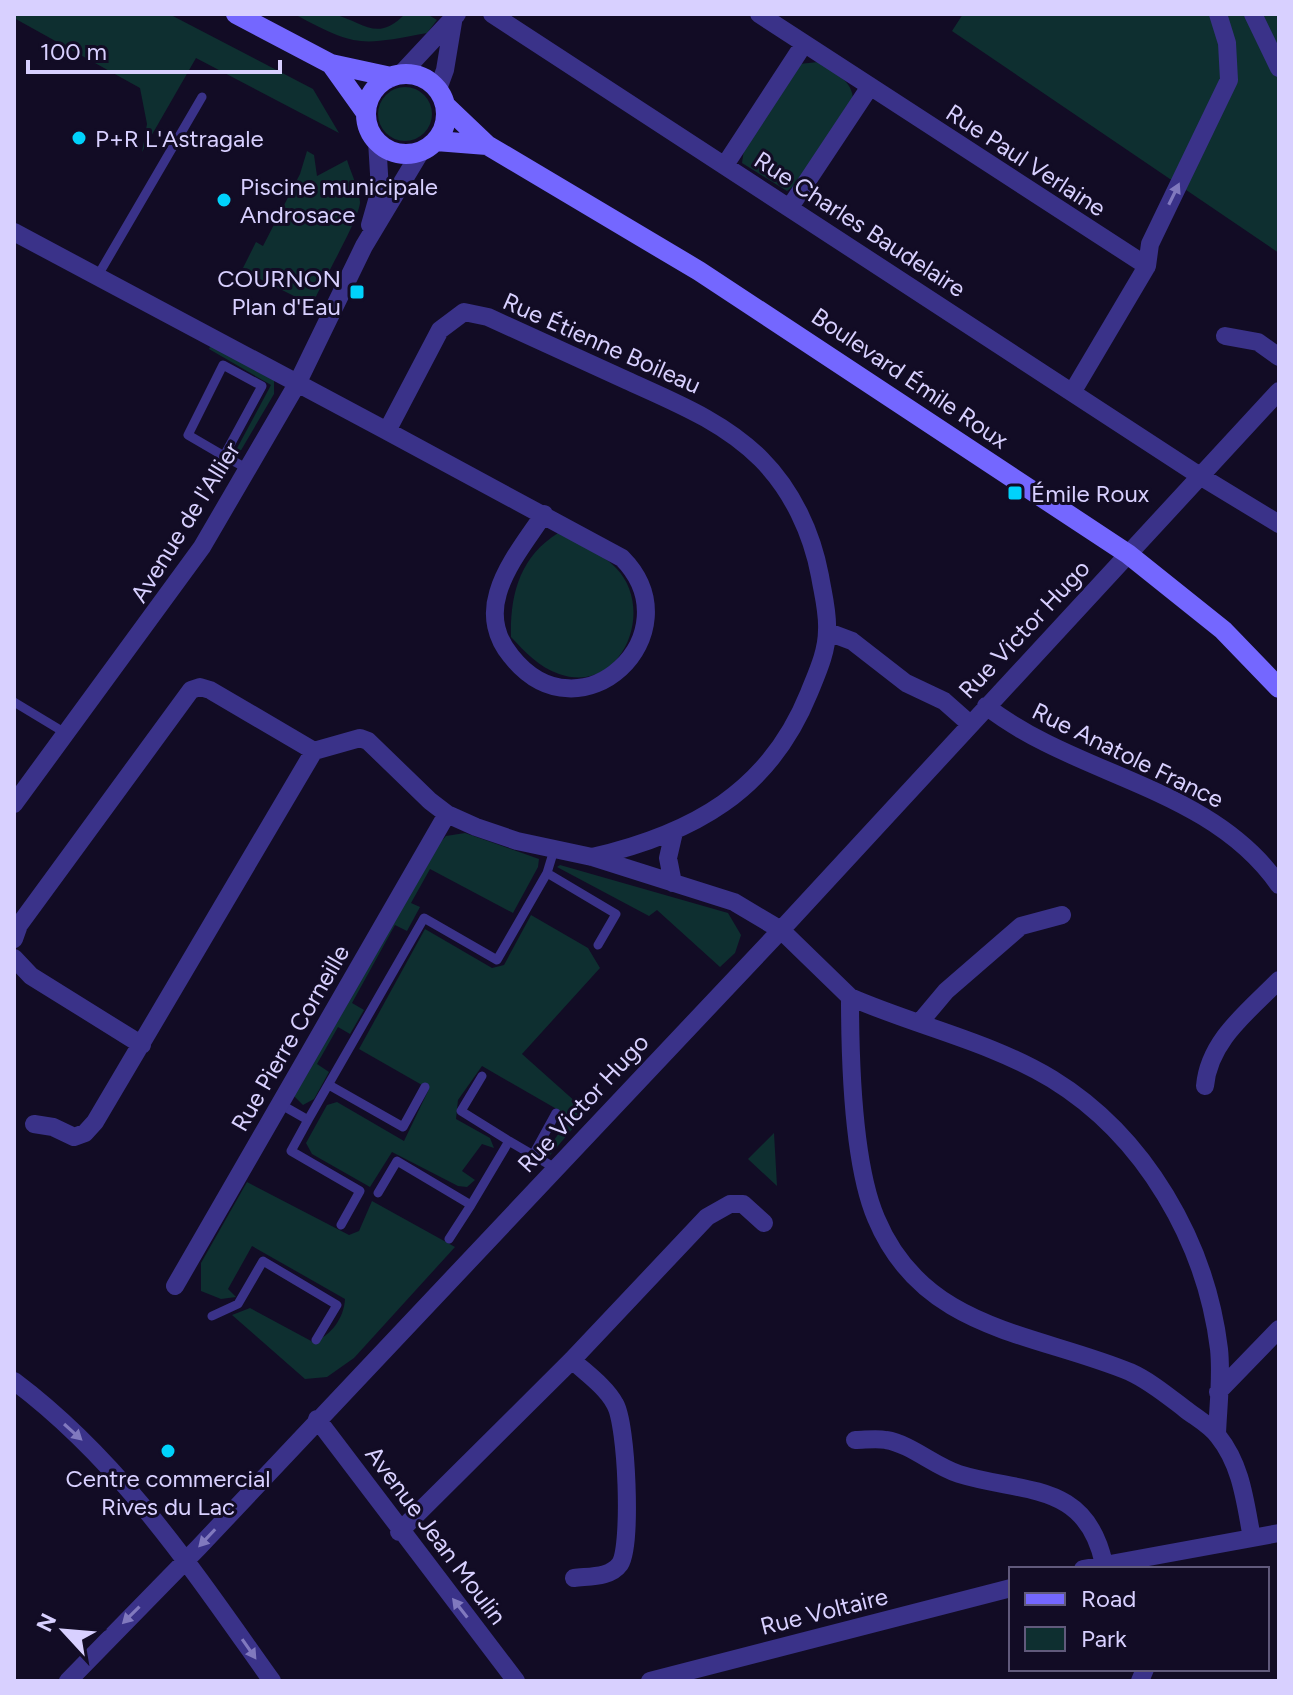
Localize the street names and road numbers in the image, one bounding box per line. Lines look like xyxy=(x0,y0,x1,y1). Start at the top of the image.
street label: Rue Paul Verlaine xyxy=(941,98,1111,222)
street label: Rue Charles Baudelaire xyxy=(749,145,971,303)
street label: Rue Étienne Boileau xyxy=(499,286,705,400)
street label: Boulevard Émile Roux xyxy=(806,301,1014,455)
street label: Avenue de l'Allier xyxy=(124,436,246,608)
street label: Rue Victor Hugo xyxy=(952,554,1096,704)
street label: Rue Anatole France xyxy=(1028,696,1228,814)
street label: Rue Pierre Corneille xyxy=(225,940,355,1136)
street label: Rue Victor Hugo xyxy=(511,1028,655,1178)
street label: Avenue Jean Moulin xyxy=(359,1440,513,1630)
street label: Rue Voltaire xyxy=(757,1581,891,1641)

